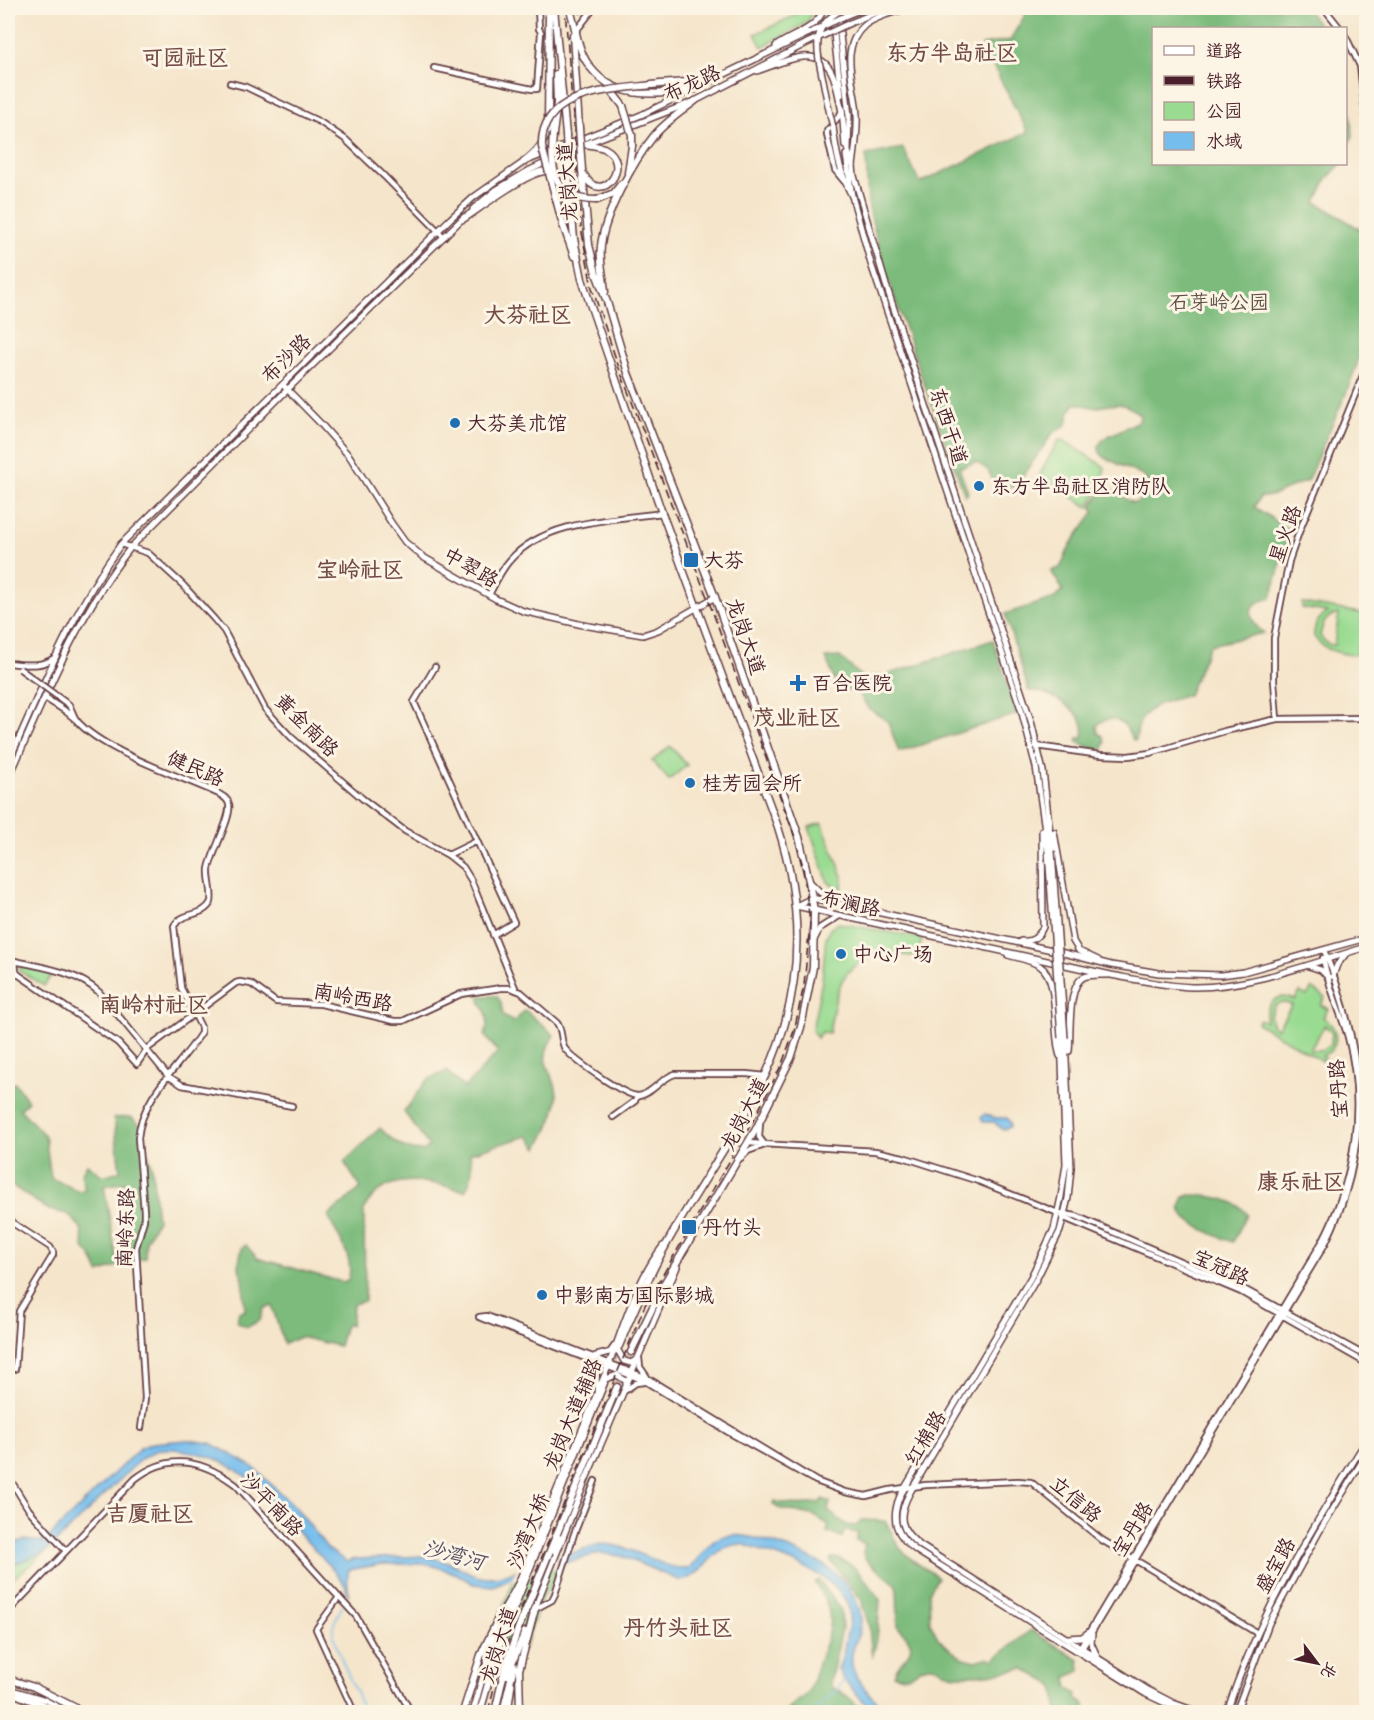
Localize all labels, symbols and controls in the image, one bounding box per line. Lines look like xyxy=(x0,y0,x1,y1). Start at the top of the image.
legend xyxy=(1152,27,1347,165)
district label: 东方半岛社区 xyxy=(886,40,1018,67)
text: 道路 xyxy=(1206,41,1242,62)
district label: 可园社区 xyxy=(141,45,229,72)
street label: 布龙路 xyxy=(660,60,726,107)
text: 铁路 xyxy=(1206,71,1242,92)
text: 公园 xyxy=(1206,101,1242,122)
text: 水域 xyxy=(1206,131,1242,152)
street label: 龙岗大道 xyxy=(553,141,583,223)
park label: 石芽岭公园 xyxy=(1169,291,1269,315)
district label: 大芬社区 xyxy=(484,302,572,329)
street label: 布沙路 xyxy=(257,328,317,388)
street label: 东西干道 xyxy=(924,385,972,468)
place label: 大芬美术馆 xyxy=(467,412,567,436)
marker: 大芬美术馆 xyxy=(448,416,462,430)
place label: 东方半岛社区消防队 xyxy=(991,475,1171,499)
marker: 东方半岛社区消防队 xyxy=(972,479,986,493)
street label: 星火路 xyxy=(1265,501,1307,567)
street label: 中翠路 xyxy=(439,542,503,594)
place label: 大芬 xyxy=(704,549,744,573)
marker: 大芬 xyxy=(682,551,700,569)
district label: 宝岭社区 xyxy=(316,557,404,584)
street label: 龙岗大道 xyxy=(721,595,769,678)
place label: 百合医院 xyxy=(812,672,892,696)
marker: 百合医院 xyxy=(789,674,807,692)
street label: 黄金南路 xyxy=(270,689,344,763)
district label: 茂业社区 xyxy=(753,705,841,732)
street label: 健民路 xyxy=(163,746,229,792)
place label: 桂芳园会所 xyxy=(702,772,802,796)
marker: 桂芳园会所 xyxy=(683,776,697,790)
street label: 布澜路 xyxy=(819,886,884,922)
place label: 中心广场 xyxy=(853,943,933,967)
marker: 中心广场 xyxy=(834,947,848,961)
street label: 南岭西路 xyxy=(311,979,395,1017)
district label: 南岭村社区 xyxy=(99,992,209,1019)
street label: 宝丹路 xyxy=(1325,1057,1353,1120)
street label: 龙岗大道 xyxy=(716,1074,774,1155)
district label: 康乐社区 xyxy=(1257,1169,1345,1196)
street label: 南岭东路 xyxy=(113,1187,139,1268)
place label: 丹竹头 xyxy=(702,1216,762,1240)
marker: 丹竹头 xyxy=(680,1218,698,1236)
street label: 宝冠路 xyxy=(1188,1245,1254,1291)
place label: 中影南方国际影城 xyxy=(554,1284,714,1308)
marker: 中影南方国际影城 xyxy=(535,1288,549,1302)
street label: 龙岗大道辅路 xyxy=(538,1354,608,1474)
street label: 红棉路 xyxy=(900,1406,952,1470)
street label: 沙平南路 xyxy=(235,1468,308,1543)
street label: 立信路 xyxy=(1045,1471,1107,1529)
street label: 沙湾大桥 xyxy=(503,1490,555,1573)
street label: 宝丹路 xyxy=(1107,1497,1159,1561)
district label: 吉厦社区 xyxy=(106,1501,194,1528)
street label: 盛宝路 xyxy=(1251,1533,1301,1598)
water label: 沙湾河 xyxy=(420,1535,490,1576)
street label: 龙岗大道 xyxy=(475,1604,523,1687)
district label: 丹竹头社区 xyxy=(623,1615,733,1642)
north arrow xyxy=(1287,1633,1347,1693)
text: 北 xyxy=(1316,1658,1341,1682)

